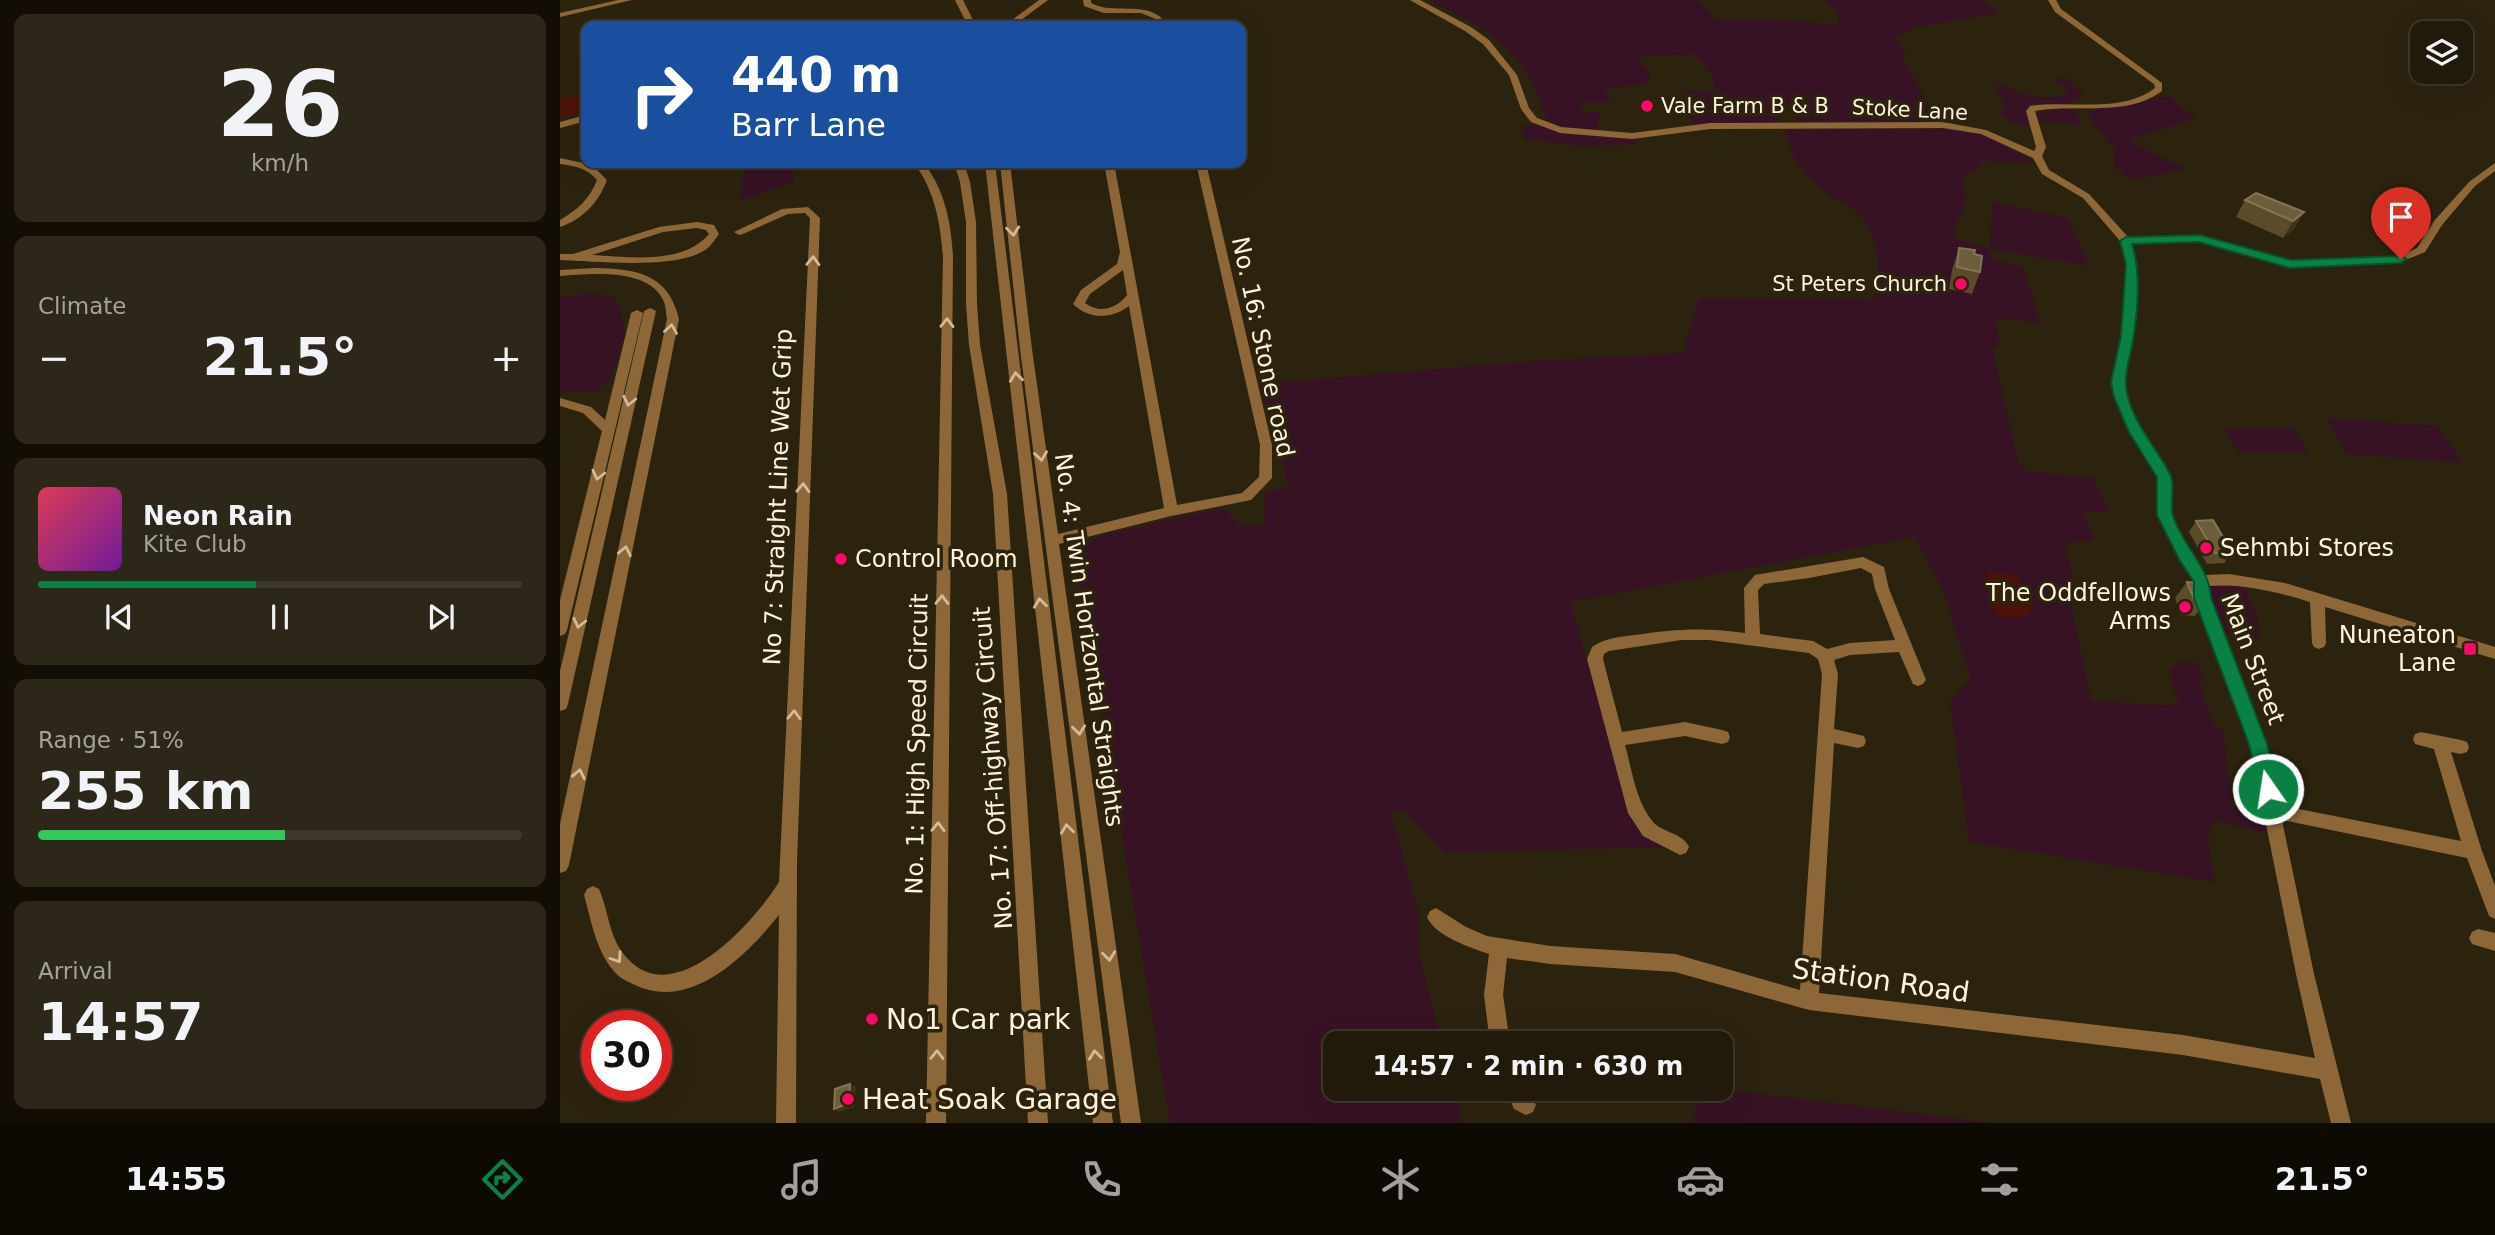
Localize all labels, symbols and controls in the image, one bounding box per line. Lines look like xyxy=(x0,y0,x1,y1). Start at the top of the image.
map controls xyxy=(2410,21,2473,84)
button: layers xyxy=(2410,21,2473,84)
text: 440 m xyxy=(731,47,901,104)
icon: right xyxy=(616,49,707,140)
text: 26 xyxy=(217,52,343,157)
place label: Vale Farm B & B xyxy=(1661,94,1829,118)
street label: Stoke Lane xyxy=(1851,95,1969,125)
marker: Vale Farm B & B xyxy=(1639,98,1655,114)
text: Barr Lane xyxy=(731,106,886,144)
text: km/h xyxy=(251,150,309,176)
pin xyxy=(2371,187,2431,259)
icon: arrive xyxy=(2382,198,2420,236)
one-way arrow xyxy=(1005,225,1020,236)
street label: No. 16: Stone road xyxy=(1226,234,1300,460)
one-way arrow xyxy=(805,255,820,266)
place label: St Peters Church xyxy=(1772,272,1947,296)
marker: St Peters Church xyxy=(1953,276,1969,292)
text: Climate xyxy=(38,293,127,319)
one-way arrow xyxy=(939,318,954,329)
one-way arrow xyxy=(663,323,678,335)
text: 21.5° xyxy=(203,327,357,387)
street label: No 7: Straight Line Wet Grip xyxy=(758,328,798,666)
text: − xyxy=(38,336,70,380)
text: + xyxy=(490,336,522,380)
one-way arrow xyxy=(1008,371,1023,383)
one-way arrow xyxy=(623,395,638,407)
one-way arrow xyxy=(1033,450,1048,462)
street label: No. 4: Twin Horizontal Straights xyxy=(1049,452,1129,828)
one-way arrow xyxy=(592,469,606,481)
one-way arrow xyxy=(796,482,811,493)
text: Neon Rain xyxy=(143,501,293,531)
text: Kite Club xyxy=(143,531,247,557)
place label: Sehmbi Stores xyxy=(2220,534,2394,562)
marker: Sehmbi Stores xyxy=(2198,540,2214,556)
one-way arrow xyxy=(617,545,632,557)
place label: Control Room xyxy=(855,545,1018,573)
marker: Control Room xyxy=(833,551,849,567)
place label: The Oddfellows Arms xyxy=(1985,579,2171,635)
street label: Main Street xyxy=(2215,590,2291,728)
street label: No. 1: High Speed Circuit xyxy=(900,593,934,895)
one-way arrow xyxy=(934,594,950,605)
icon: previous xyxy=(100,598,138,636)
icon: pause xyxy=(261,598,299,636)
icon: next xyxy=(422,598,460,636)
one-way arrow xyxy=(1033,598,1048,609)
marker: The Oddfellows Arms xyxy=(2177,599,2193,615)
street label: No. 17: Off-highway Circuit xyxy=(968,606,1018,930)
one-way arrow xyxy=(572,617,587,629)
place label: Nuneaton Lane xyxy=(2339,621,2456,677)
marker: Nuneaton Lane xyxy=(2462,641,2478,657)
one-way arrow xyxy=(786,710,801,721)
one-way arrow xyxy=(1072,724,1087,736)
text: Range · 51% xyxy=(38,727,184,753)
position arrow xyxy=(2231,752,2305,826)
text: 255 km xyxy=(38,761,253,821)
one-way arrow xyxy=(570,768,585,780)
one-way arrow xyxy=(931,822,946,833)
one-way arrow xyxy=(1060,824,1075,835)
one-way arrow xyxy=(609,950,622,963)
one-way arrow xyxy=(1101,950,1116,962)
street label: Station Road xyxy=(1790,952,1972,1009)
text: Arrival xyxy=(38,958,113,984)
text: 14:57 xyxy=(38,992,204,1052)
place label: No1 Car park xyxy=(886,1003,1071,1036)
speed limit sign: 30 xyxy=(581,1010,672,1101)
marker: No1 Car park xyxy=(864,1011,880,1027)
one-way arrow xyxy=(929,1049,945,1060)
one-way arrow xyxy=(1087,1049,1102,1061)
text: 14:57 · 2 min · 630 m xyxy=(1373,1051,1683,1081)
place label: Heat Soak Garage xyxy=(862,1083,1117,1116)
marker: Heat Soak Garage xyxy=(840,1091,856,1107)
icon: directions xyxy=(478,1155,527,1204)
icon: music xyxy=(777,1155,826,1204)
icon: phone xyxy=(1077,1155,1126,1204)
icon: climate xyxy=(1376,1155,1425,1204)
icon: car xyxy=(1676,1155,1725,1204)
icon: filters xyxy=(1975,1155,2024,1204)
text: 14:55 xyxy=(125,1160,227,1198)
text: 21.5° xyxy=(2275,1160,2370,1198)

